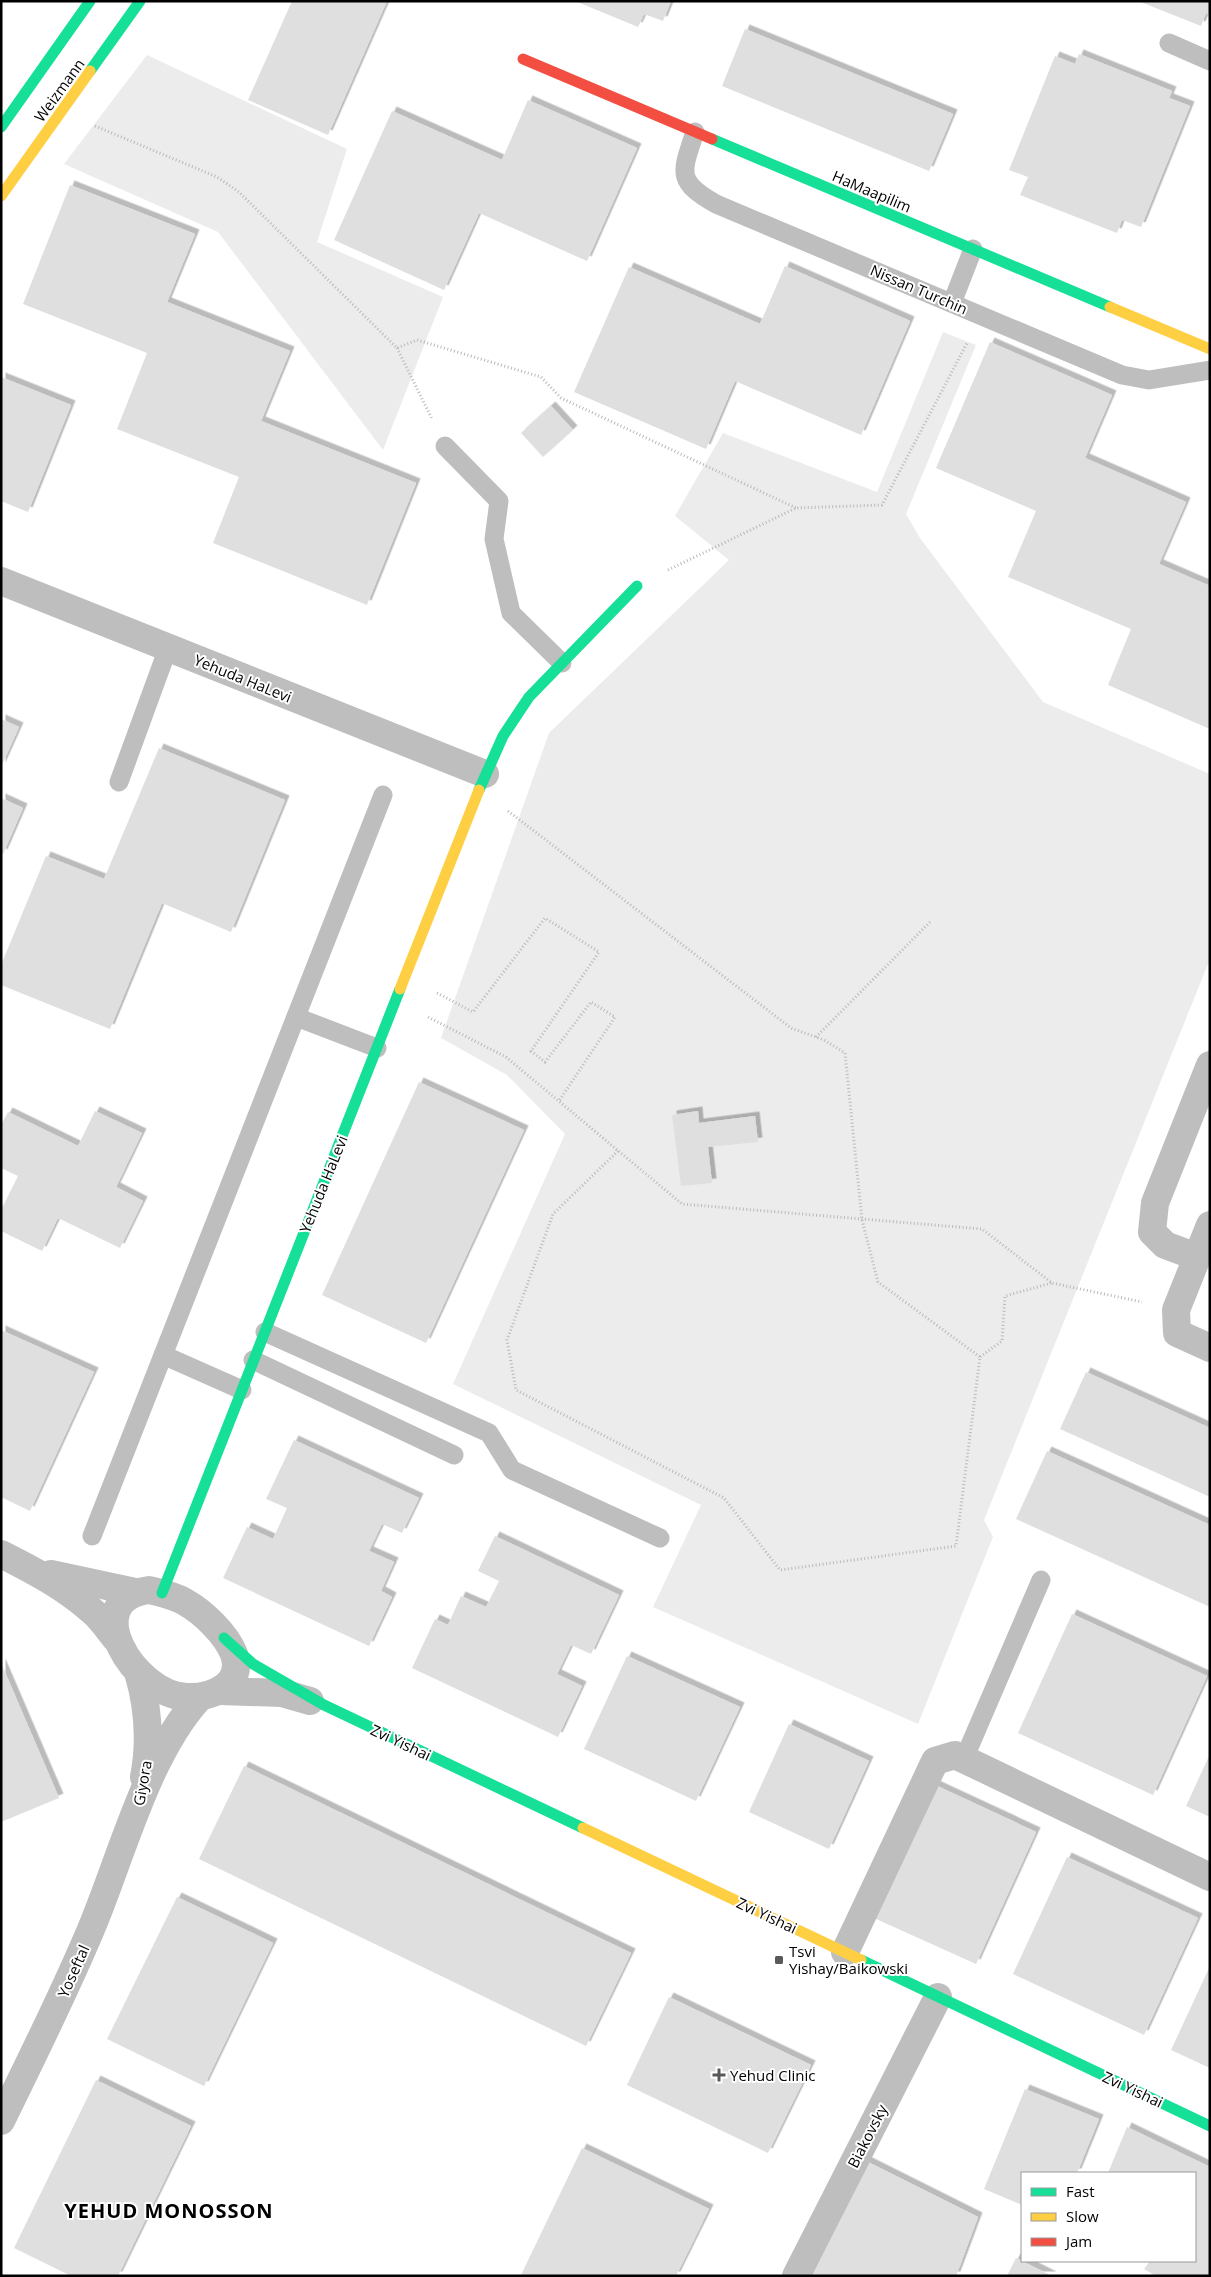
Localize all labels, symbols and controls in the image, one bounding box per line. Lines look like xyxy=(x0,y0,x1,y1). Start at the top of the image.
street label: Weizmann xyxy=(29,54,89,126)
street label: HaMaapilim xyxy=(829,165,915,217)
street label: Nissan Turchin xyxy=(867,260,971,318)
street label: Yehuda HaLevi xyxy=(191,649,295,707)
street label: Yehuda HaLevi xyxy=(294,1132,352,1236)
street label: Zvi Yishai xyxy=(368,1719,434,1765)
street label: Giyora xyxy=(128,1759,156,1807)
street label: Zvi Yishai xyxy=(734,1892,800,1938)
place label: Tsvi Yishay/Baikowski xyxy=(789,1941,908,1978)
street label: Yoseftal xyxy=(53,1942,93,2000)
marker: Tsvi Yishay/Baikowski xyxy=(773,1954,785,1966)
place label: Yehud Clinic xyxy=(730,2065,815,2085)
street label: Zvi Yishai xyxy=(1100,2066,1166,2112)
marker: Yehud Clinic xyxy=(712,2068,726,2082)
street label: Biakovsky xyxy=(842,2100,892,2171)
legend xyxy=(1021,2172,1196,2262)
text: Fast xyxy=(1066,2181,1095,2201)
district label: YEHUD MONOSSON xyxy=(64,2197,274,2224)
text: Slow xyxy=(1066,2206,1099,2226)
text: Jam xyxy=(1064,2231,1092,2251)

